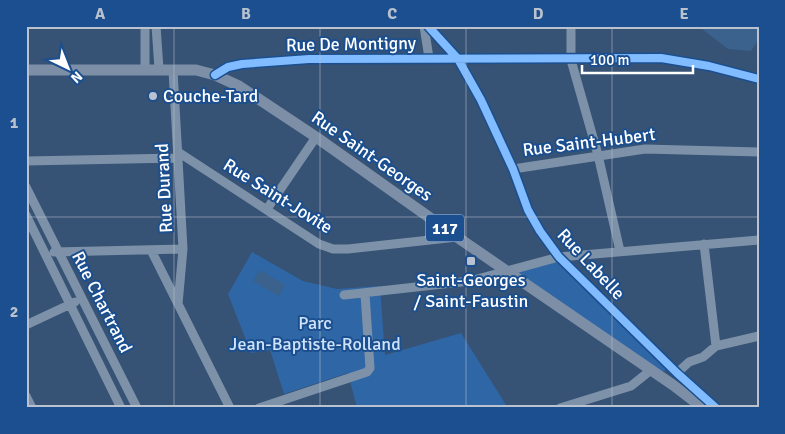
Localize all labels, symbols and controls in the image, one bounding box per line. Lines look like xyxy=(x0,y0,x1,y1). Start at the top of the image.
text: A xyxy=(95,4,106,24)
text: B xyxy=(241,4,251,24)
text: C xyxy=(387,4,397,24)
text: D xyxy=(533,4,544,24)
text: E xyxy=(679,4,689,24)
street label: Rue De Montigny xyxy=(286,32,417,56)
north arrow xyxy=(42,42,92,92)
scale bar xyxy=(582,42,694,74)
text: 100 m xyxy=(590,51,630,69)
text: N xyxy=(67,68,86,87)
place label: Couche-Tard xyxy=(163,85,258,107)
marker: Couche-Tard xyxy=(147,90,159,102)
street label: Rue Saint-Georges xyxy=(307,106,437,206)
text: 1 xyxy=(10,113,19,133)
street label: Rue Saint-Hubert xyxy=(521,123,657,161)
street label: Rue Durand xyxy=(151,143,177,233)
street label: Rue Saint-Jovite xyxy=(219,154,337,238)
road number: 117 xyxy=(426,214,464,242)
street label: Rue Labelle xyxy=(553,224,629,304)
street label: Rue Chartrand xyxy=(67,247,137,357)
marker: Saint-Georges / Saint-Faustin xyxy=(465,255,477,267)
place label: Saint-Georges / Saint-Faustin xyxy=(414,269,528,312)
text: 2 xyxy=(10,302,18,322)
park label: Parc Jean-Baptiste-Rolland xyxy=(229,312,401,355)

